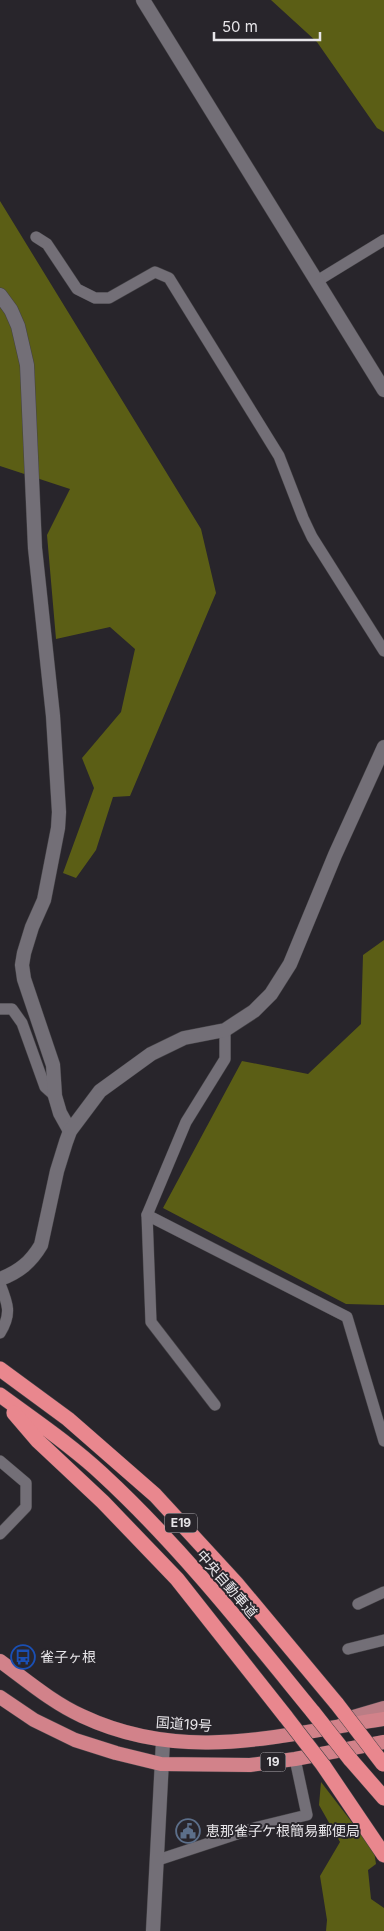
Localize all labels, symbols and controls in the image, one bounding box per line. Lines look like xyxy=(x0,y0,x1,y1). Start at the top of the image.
scale bar xyxy=(214,10,320,42)
text: 50 m xyxy=(222,17,258,36)
road number: E19 xyxy=(165,1514,197,1532)
street label: 中央自動車道 xyxy=(193,1546,261,1621)
bus stop icon: 雀子ヶ根 xyxy=(10,1644,36,1670)
place label: 雀子ヶ根 xyxy=(40,1648,96,1665)
street label: 国道19号 xyxy=(155,1713,213,1734)
road number: 19 xyxy=(260,1752,286,1771)
public building icon: 恵那雀子ケ根簡易郵便局 xyxy=(175,1818,201,1844)
place label: 恵那雀子ケ根簡易郵便局 xyxy=(206,1822,360,1839)

